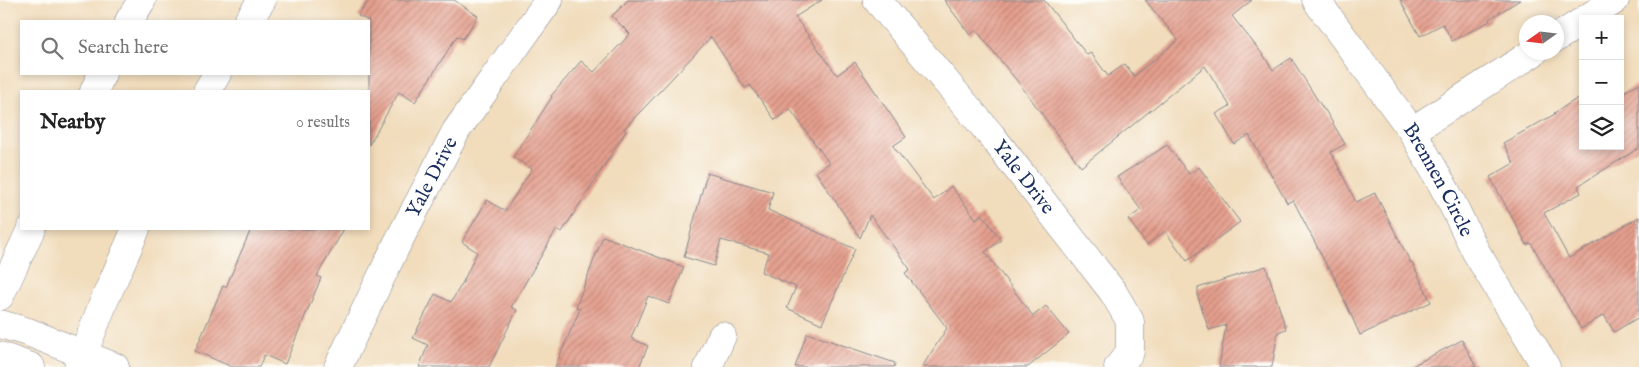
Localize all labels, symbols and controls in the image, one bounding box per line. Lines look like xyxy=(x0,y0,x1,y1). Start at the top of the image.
north arrow xyxy=(1519,15,1564,60)
map controls xyxy=(1579,15,1624,150)
button: + xyxy=(1579,15,1624,60)
search box xyxy=(20,20,370,75)
icon: search xyxy=(38,34,66,62)
text: Search here xyxy=(78,36,169,60)
button: − xyxy=(1579,60,1624,105)
button: layers xyxy=(1579,105,1624,150)
text: Nearby xyxy=(40,109,105,136)
text: 0 results xyxy=(296,113,350,133)
street label: Brennen Circle xyxy=(1398,118,1479,241)
street label: Yale Drive xyxy=(401,133,463,221)
street label: Yale Drive xyxy=(987,135,1060,219)

